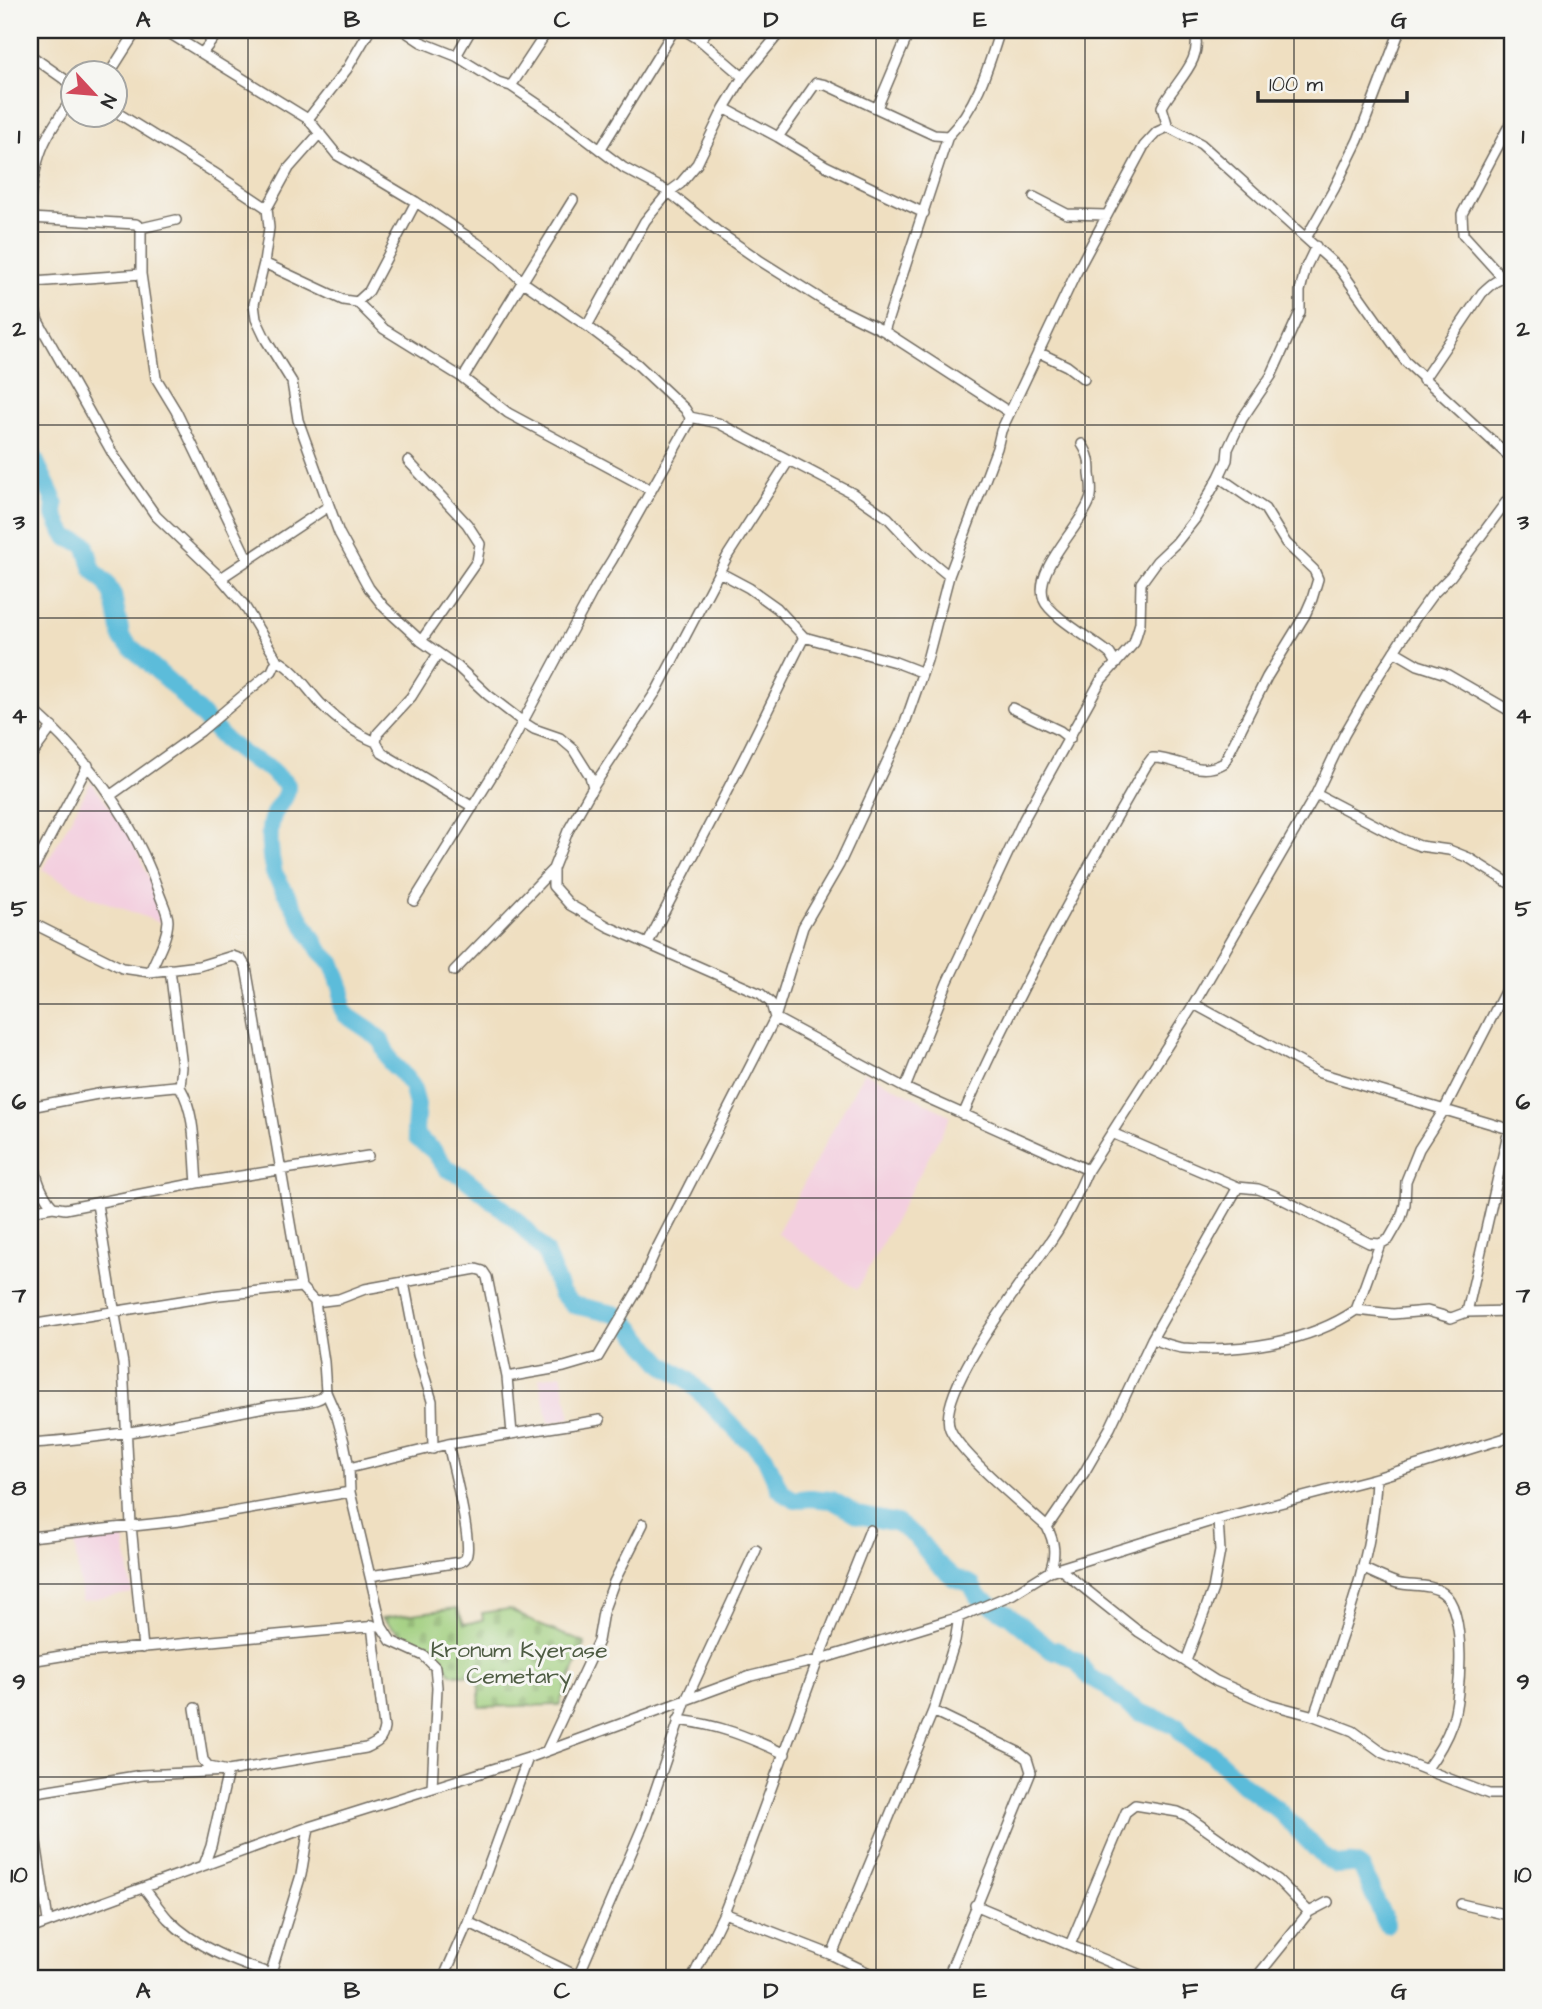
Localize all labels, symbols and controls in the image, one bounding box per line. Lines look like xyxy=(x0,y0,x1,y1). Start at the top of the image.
text: A xyxy=(136,4,151,36)
text: B xyxy=(344,4,361,36)
text: C xyxy=(554,4,571,36)
text: D xyxy=(764,4,779,36)
text: E xyxy=(973,4,987,36)
text: F xyxy=(1182,4,1199,36)
text: G xyxy=(1391,4,1407,36)
north arrow xyxy=(60,60,130,130)
scale bar xyxy=(1258,60,1407,104)
text: 100 m xyxy=(1269,70,1324,99)
text: N xyxy=(93,90,123,112)
text: 1 xyxy=(18,120,21,152)
text: 1 xyxy=(1522,120,1525,152)
text: 2 xyxy=(11,313,26,345)
text: 2 xyxy=(1515,313,1530,345)
text: 3 xyxy=(12,506,25,538)
text: 3 xyxy=(1516,506,1529,538)
text: 4 xyxy=(11,700,27,732)
text: 4 xyxy=(1515,700,1531,732)
text: 5 xyxy=(11,893,28,925)
text: 5 xyxy=(1515,893,1532,925)
text: 6 xyxy=(12,1086,27,1118)
text: 6 xyxy=(1516,1086,1531,1118)
text: 7 xyxy=(11,1279,27,1311)
text: 7 xyxy=(1515,1279,1531,1311)
text: 8 xyxy=(12,1472,27,1504)
text: 8 xyxy=(1516,1472,1531,1504)
park label: Kronum Kyerase Cemetary xyxy=(430,1634,608,1693)
text: 9 xyxy=(12,1666,26,1698)
text: 9 xyxy=(1516,1666,1530,1698)
text: 10 xyxy=(10,1859,28,1891)
text: 10 xyxy=(1514,1859,1532,1891)
text: A xyxy=(136,1975,151,2007)
text: B xyxy=(344,1975,361,2007)
text: C xyxy=(554,1975,571,2007)
text: D xyxy=(764,1975,779,2007)
text: E xyxy=(973,1975,987,2007)
text: F xyxy=(1182,1975,1199,2007)
text: G xyxy=(1391,1975,1407,2007)

